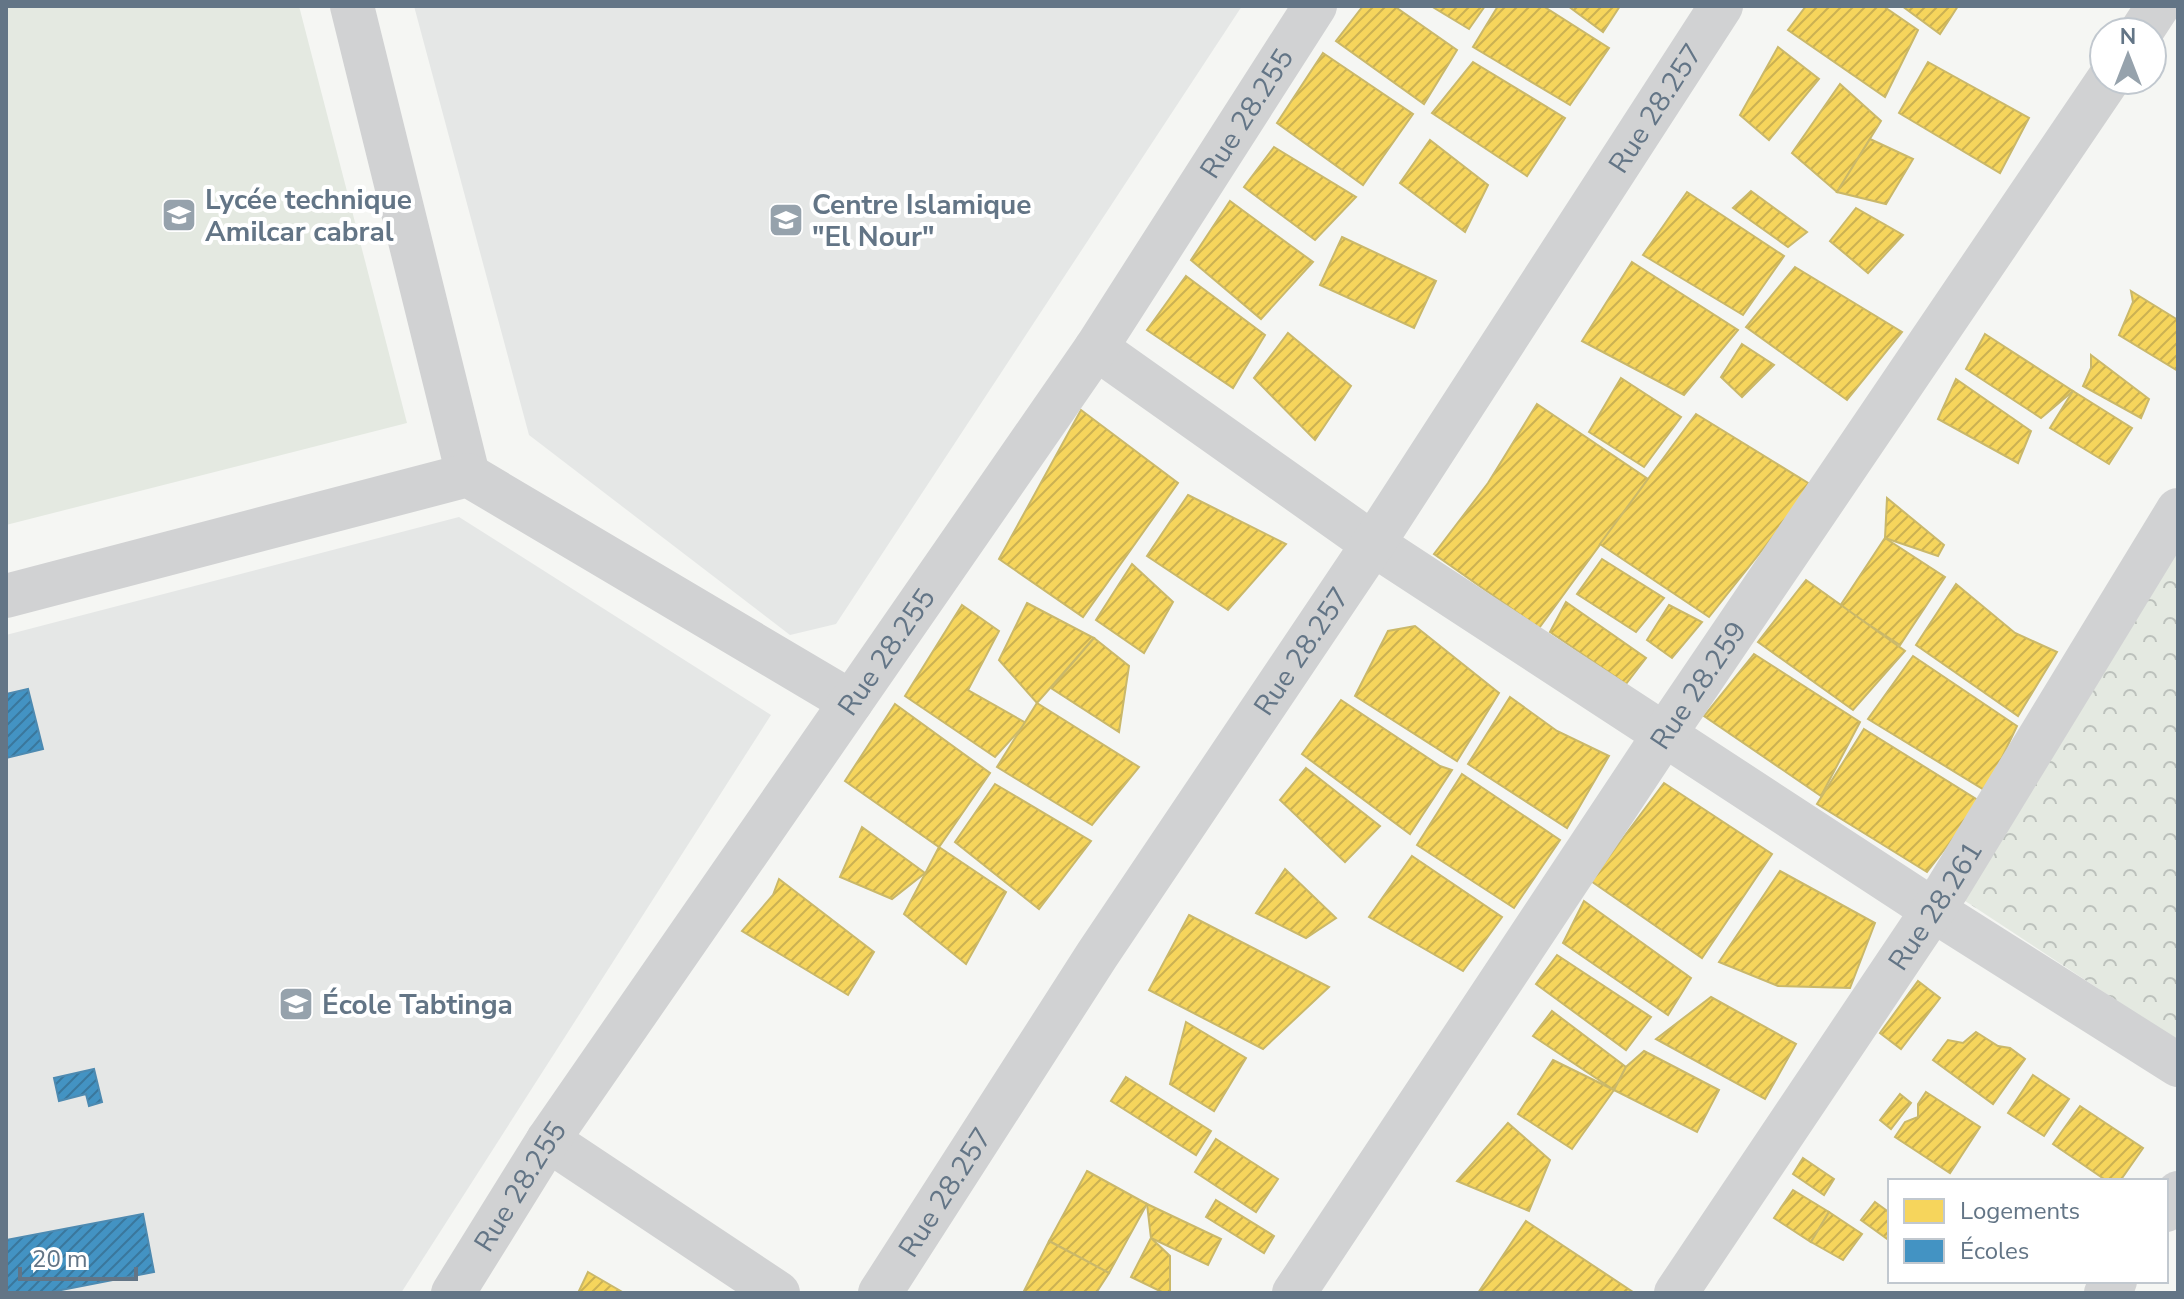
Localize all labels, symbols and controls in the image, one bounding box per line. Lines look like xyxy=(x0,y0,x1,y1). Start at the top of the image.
north arrow xyxy=(2088,16,2168,96)
text: N xyxy=(2120,22,2136,52)
street label: Rue 28.257 xyxy=(1600,37,1712,181)
street label: Rue 28.255 xyxy=(1192,42,1303,186)
place label: Lycée technique Amilcar cabral xyxy=(205,181,412,251)
place label: Centre Islamique "El Nour" xyxy=(812,186,1032,256)
school or university icon: Lycée technique Amilcar cabral xyxy=(160,196,198,234)
school or university icon: Centre Islamique "El Nour" xyxy=(767,201,805,239)
street label: Rue 28.257 xyxy=(1245,580,1359,723)
street label: Rue 28.255 xyxy=(829,581,944,723)
street label: Rue 28.259 xyxy=(1642,614,1756,757)
street label: Rue 28.261 xyxy=(1880,834,1992,978)
school or university icon: École Tabtinga xyxy=(277,985,315,1023)
place label: École Tabtinga xyxy=(322,986,513,1024)
street label: Rue 28.255 xyxy=(465,1114,575,1259)
street label: Rue 28.257 xyxy=(890,1120,1001,1265)
legend xyxy=(1888,1179,2168,1283)
text: Logements xyxy=(1960,1195,2080,1227)
scale bar xyxy=(20,1231,136,1281)
text: Écoles xyxy=(1960,1235,2029,1267)
text: 20 m xyxy=(32,1243,88,1275)

